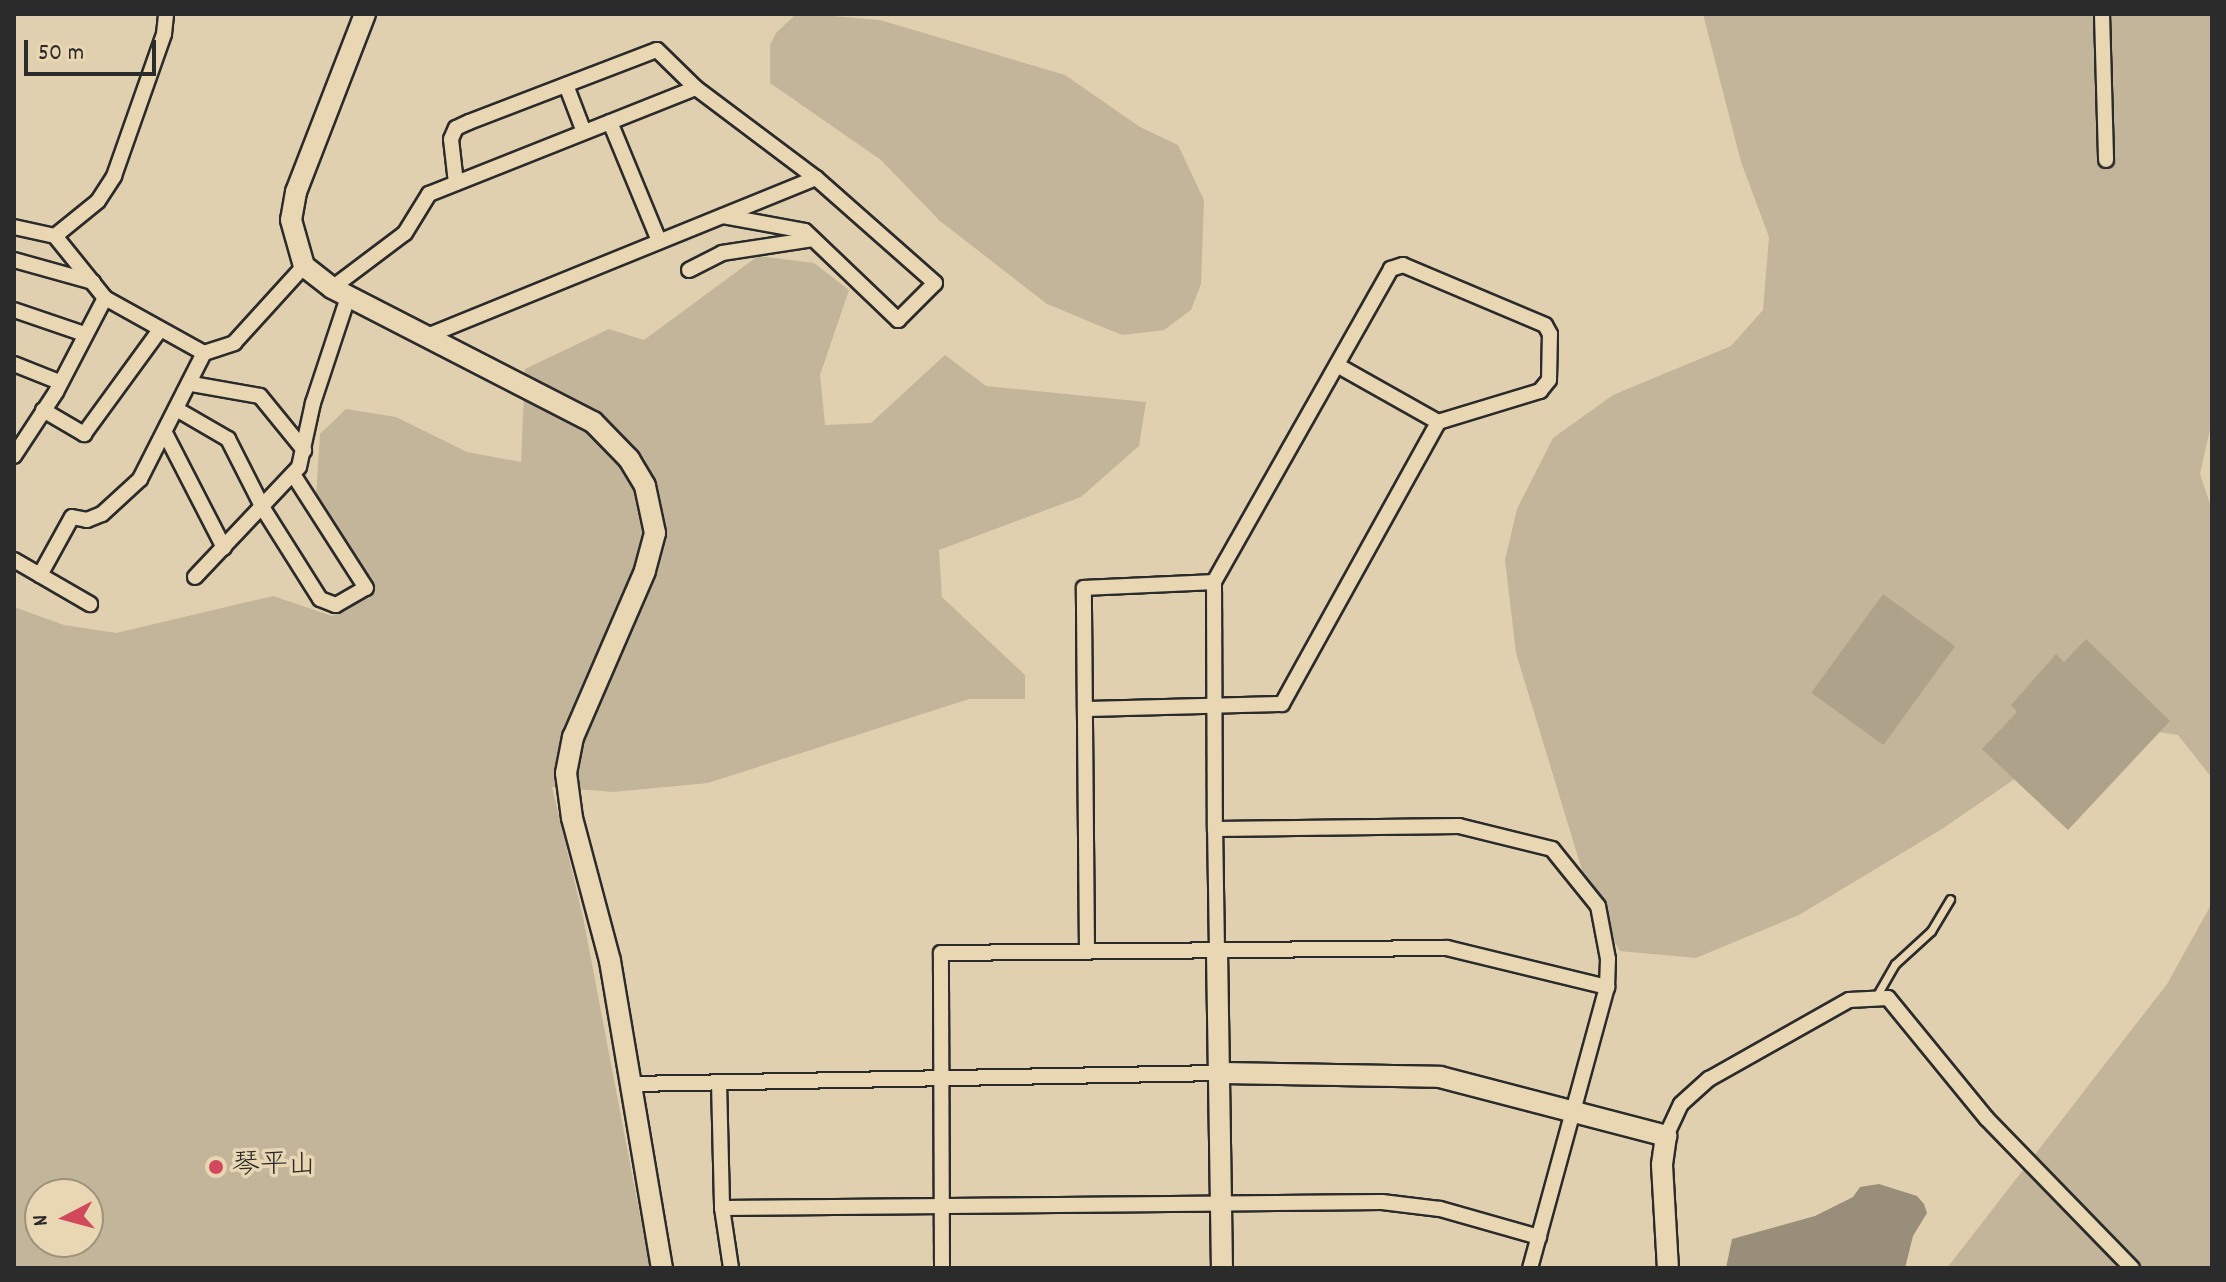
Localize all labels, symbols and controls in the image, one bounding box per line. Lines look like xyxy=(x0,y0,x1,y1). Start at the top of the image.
scale bar xyxy=(28,24,160,74)
text: 50 m xyxy=(38,37,84,71)
place label: 琴平山 xyxy=(232,1150,316,1184)
marker: 琴平山 xyxy=(207,1158,225,1176)
north arrow xyxy=(24,1178,104,1258)
text: N xyxy=(26,1213,58,1227)

